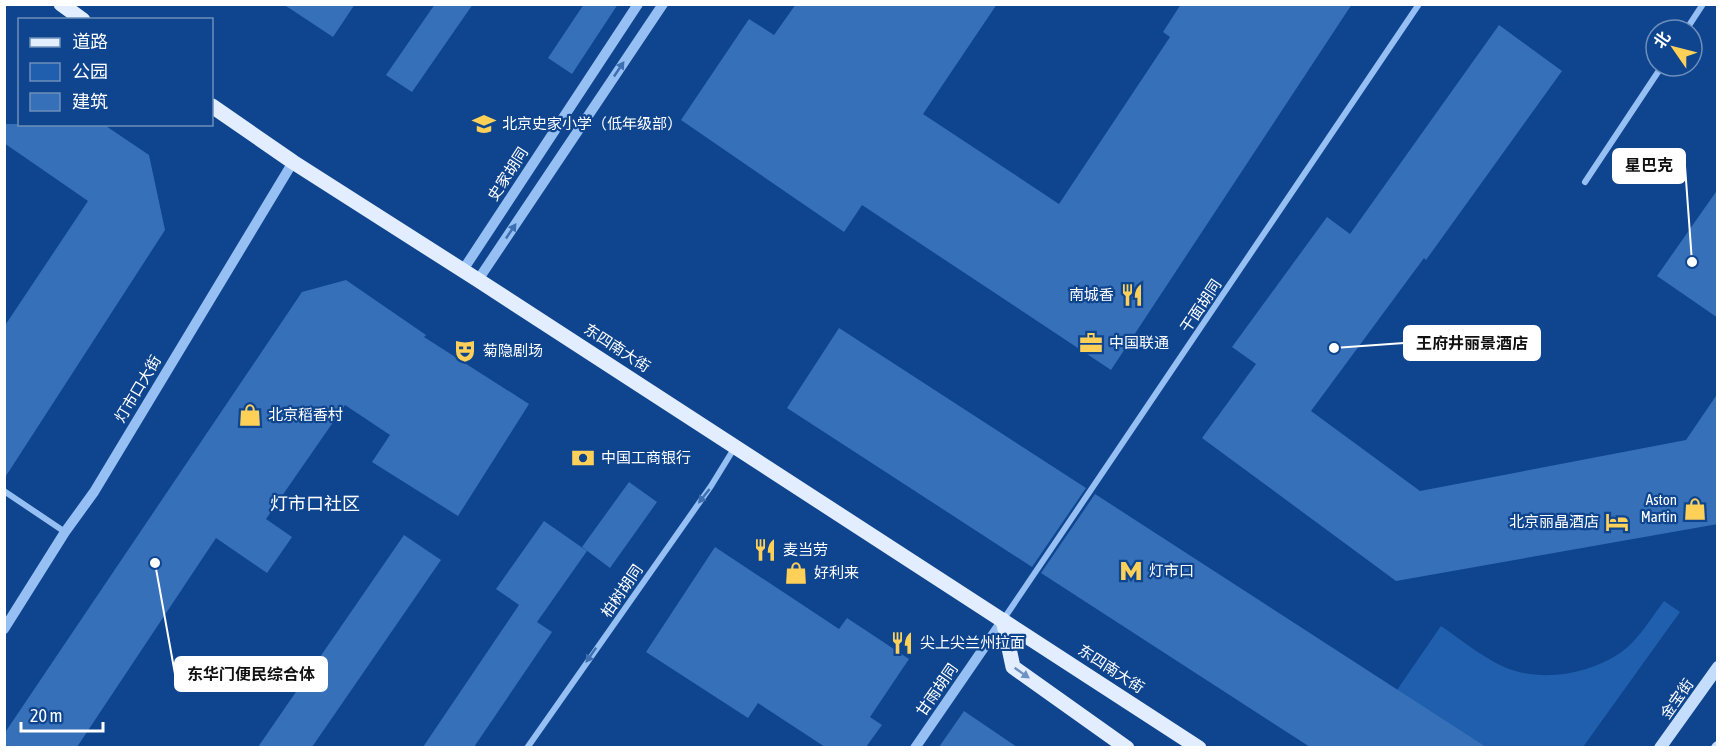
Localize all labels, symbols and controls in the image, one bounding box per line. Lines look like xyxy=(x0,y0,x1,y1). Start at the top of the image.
legend xyxy=(18,18,213,126)
north arrow xyxy=(1644,18,1704,78)
text: 北 xyxy=(1650,28,1674,51)
text: 道路 xyxy=(72,31,108,52)
text: 公园 xyxy=(72,61,108,82)
one-way arrow xyxy=(614,61,625,77)
text: 建筑 xyxy=(72,91,108,112)
school or university icon: 北京史家小学（低年级部） xyxy=(471,111,497,137)
place label: 北京史家小学（低年级部） xyxy=(502,115,682,132)
street label: 史家胡同 xyxy=(484,144,531,204)
callout: 星巴克 xyxy=(1613,149,1685,183)
text: 星巴克 xyxy=(1625,156,1673,174)
one-way arrow xyxy=(505,223,516,239)
street label: 干面胡同 xyxy=(1177,276,1224,335)
restaurant icon: 南城香 xyxy=(1119,282,1145,308)
place label: 南城香 xyxy=(1069,286,1114,303)
street label: 东四南大街 xyxy=(581,320,653,375)
callout: 王府井丽景酒店 xyxy=(1404,326,1540,360)
office icon: 中国联通 xyxy=(1078,330,1104,356)
place label: 中国联通 xyxy=(1109,334,1169,351)
text: 王府井丽景酒店 xyxy=(1416,334,1528,352)
theatre icon: 菊隐剧场 xyxy=(452,338,478,364)
place label: 菊隐剧场 xyxy=(483,342,543,359)
street label: 灯市口大街 xyxy=(111,352,164,425)
shop icon: 北京稻香村 xyxy=(237,402,263,428)
place label: 北京稻香村 xyxy=(268,406,343,423)
bank icon: 中国工商银行 xyxy=(570,445,596,471)
place label: 中国工商银行 xyxy=(601,449,691,466)
one-way arrow xyxy=(697,488,710,504)
place label: Aston Martin xyxy=(1641,491,1677,525)
district label: 灯市口社区 xyxy=(270,493,360,514)
shop icon: Aston Martin xyxy=(1682,496,1708,522)
hotel icon: 北京丽晶酒店 xyxy=(1604,509,1630,535)
place label: 北京丽晶酒店 xyxy=(1509,513,1599,530)
restaurant icon: 麦当劳 xyxy=(752,537,778,563)
place label: 麦当劳 xyxy=(783,541,828,558)
metro station icon: 灯市口 xyxy=(1118,558,1144,584)
shop icon: 好利来 xyxy=(783,560,809,586)
street label: 柏树胡同 xyxy=(597,561,646,620)
place label: 灯市口 xyxy=(1149,562,1194,579)
place label: 好利来 xyxy=(814,564,859,581)
restaurant icon: 尖上尖兰州拉面 xyxy=(889,630,915,656)
place label: 尖上尖兰州拉面 xyxy=(920,634,1025,651)
street label: 东四南大街 xyxy=(1075,641,1147,696)
one-way arrow xyxy=(585,647,597,663)
callout: 东华门便民综合体 xyxy=(175,657,327,691)
street label: 甘雨胡同 xyxy=(912,660,961,719)
text: 东华门便民综合体 xyxy=(187,665,315,683)
one-way arrow xyxy=(1013,667,1029,679)
street label: 金宝街 xyxy=(1657,675,1696,722)
scale bar xyxy=(21,695,104,733)
text: 20 m xyxy=(30,705,62,726)

